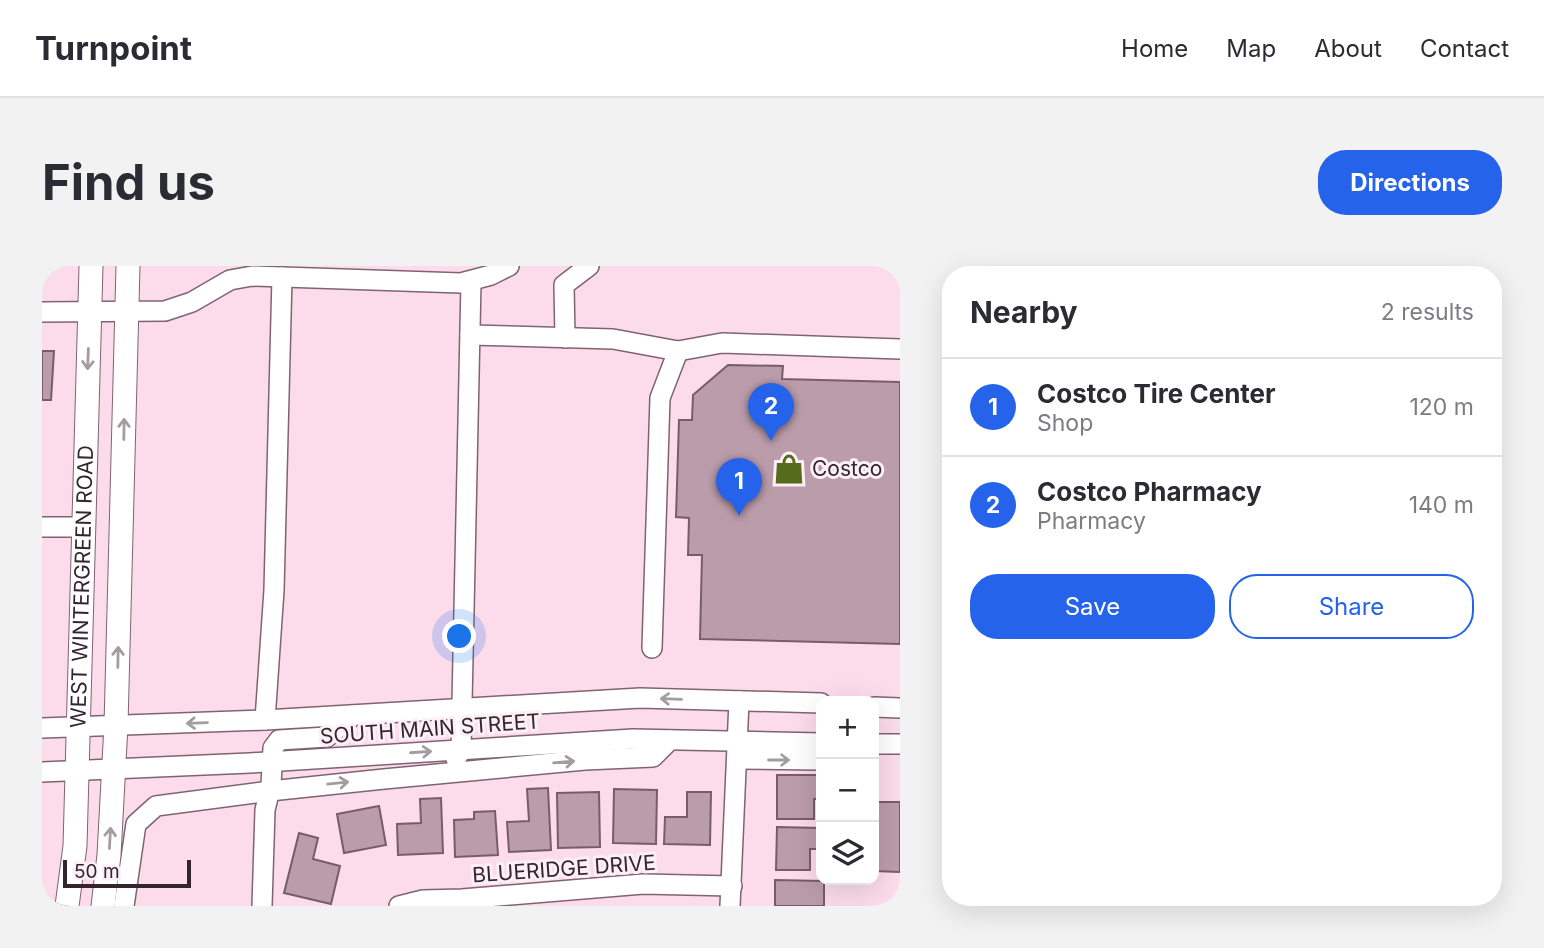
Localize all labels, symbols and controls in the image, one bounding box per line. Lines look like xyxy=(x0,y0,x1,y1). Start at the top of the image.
text: Turnpoint xyxy=(35,28,192,68)
text: Home xyxy=(1121,34,1188,63)
text: Map xyxy=(1226,34,1276,63)
text: About xyxy=(1314,34,1382,63)
text: Contact xyxy=(1420,34,1509,63)
button: Directions xyxy=(1318,150,1502,215)
text: Find us xyxy=(42,153,215,212)
text: Nearby xyxy=(970,294,1078,330)
text: 2 results xyxy=(1381,298,1474,326)
one-way arrow xyxy=(81,347,95,370)
text: Costco Tire Center xyxy=(1037,378,1276,409)
pin: 2 xyxy=(748,383,794,441)
text: 1 xyxy=(988,393,998,421)
text: 120 m xyxy=(1409,393,1474,421)
text: Shop xyxy=(1037,409,1093,437)
one-way arrow xyxy=(117,418,130,441)
street label: WEST WINTERGREEN ROAD xyxy=(65,445,98,728)
shop icon: Costco xyxy=(772,452,806,486)
place label: Costco xyxy=(812,456,882,481)
pin: 1 xyxy=(716,458,762,516)
text: Costco Pharmacy xyxy=(1037,476,1262,507)
text: 2 xyxy=(986,491,1000,519)
text: 140 m xyxy=(1409,491,1474,519)
text: Pharmacy xyxy=(1037,507,1146,535)
button: Save xyxy=(970,574,1215,639)
button: Share xyxy=(1229,574,1474,639)
your location xyxy=(442,619,476,653)
one-way arrow xyxy=(111,646,125,669)
one-way arrow xyxy=(659,692,682,706)
map controls xyxy=(816,696,879,885)
button: + xyxy=(816,696,879,759)
street label: SOUTH MAIN STREET xyxy=(319,708,541,749)
one-way arrow xyxy=(186,716,209,729)
one-way arrow xyxy=(409,745,432,758)
one-way arrow xyxy=(767,753,790,767)
one-way arrow xyxy=(552,755,575,768)
button: − xyxy=(816,759,879,822)
one-way arrow xyxy=(326,777,348,790)
button: layers xyxy=(816,822,879,885)
one-way arrow xyxy=(104,827,117,850)
street label: BLUERIDGE DRIVE xyxy=(471,850,657,887)
scale bar xyxy=(63,857,191,889)
text: 50 m xyxy=(74,860,120,883)

